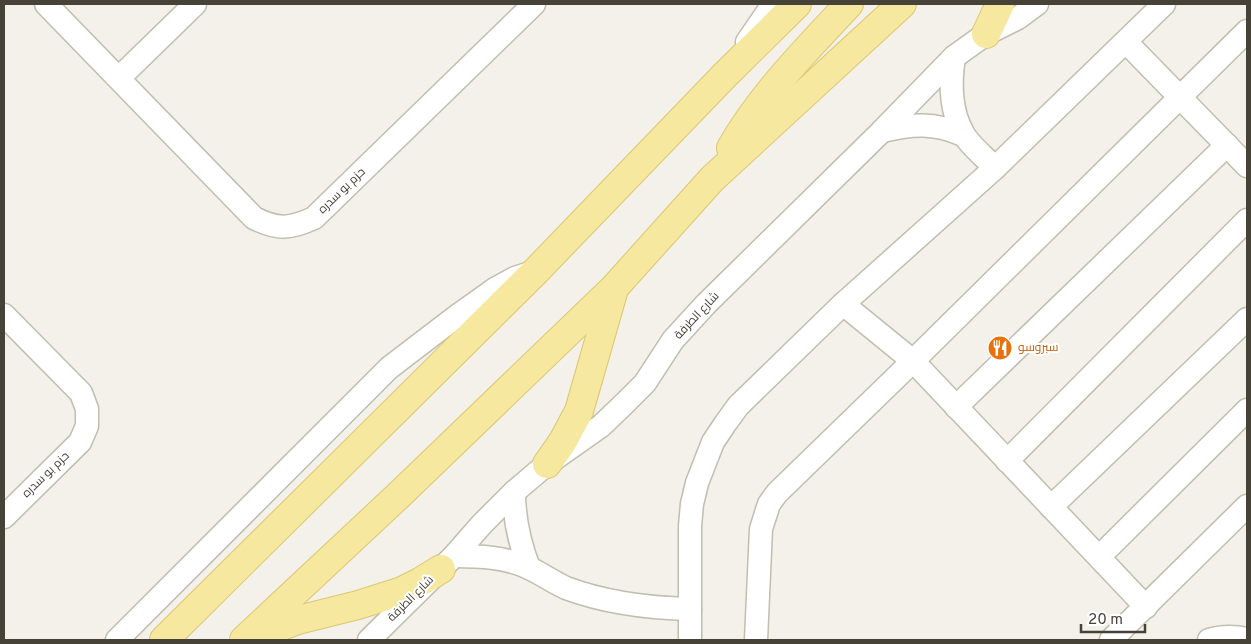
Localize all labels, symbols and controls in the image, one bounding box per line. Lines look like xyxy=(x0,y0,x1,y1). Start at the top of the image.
street label: حزم بو سدره xyxy=(315,164,369,218)
street label: شارع الطرفة xyxy=(671,289,723,343)
restaurant icon: سبروسو xyxy=(987,335,1013,361)
place label: سبروسو xyxy=(1018,340,1059,356)
street label: حزم بو سدره xyxy=(19,448,73,502)
street label: شارع الطرفة xyxy=(384,572,438,626)
scale bar xyxy=(1081,602,1145,634)
text: 20 m xyxy=(1088,611,1123,630)

